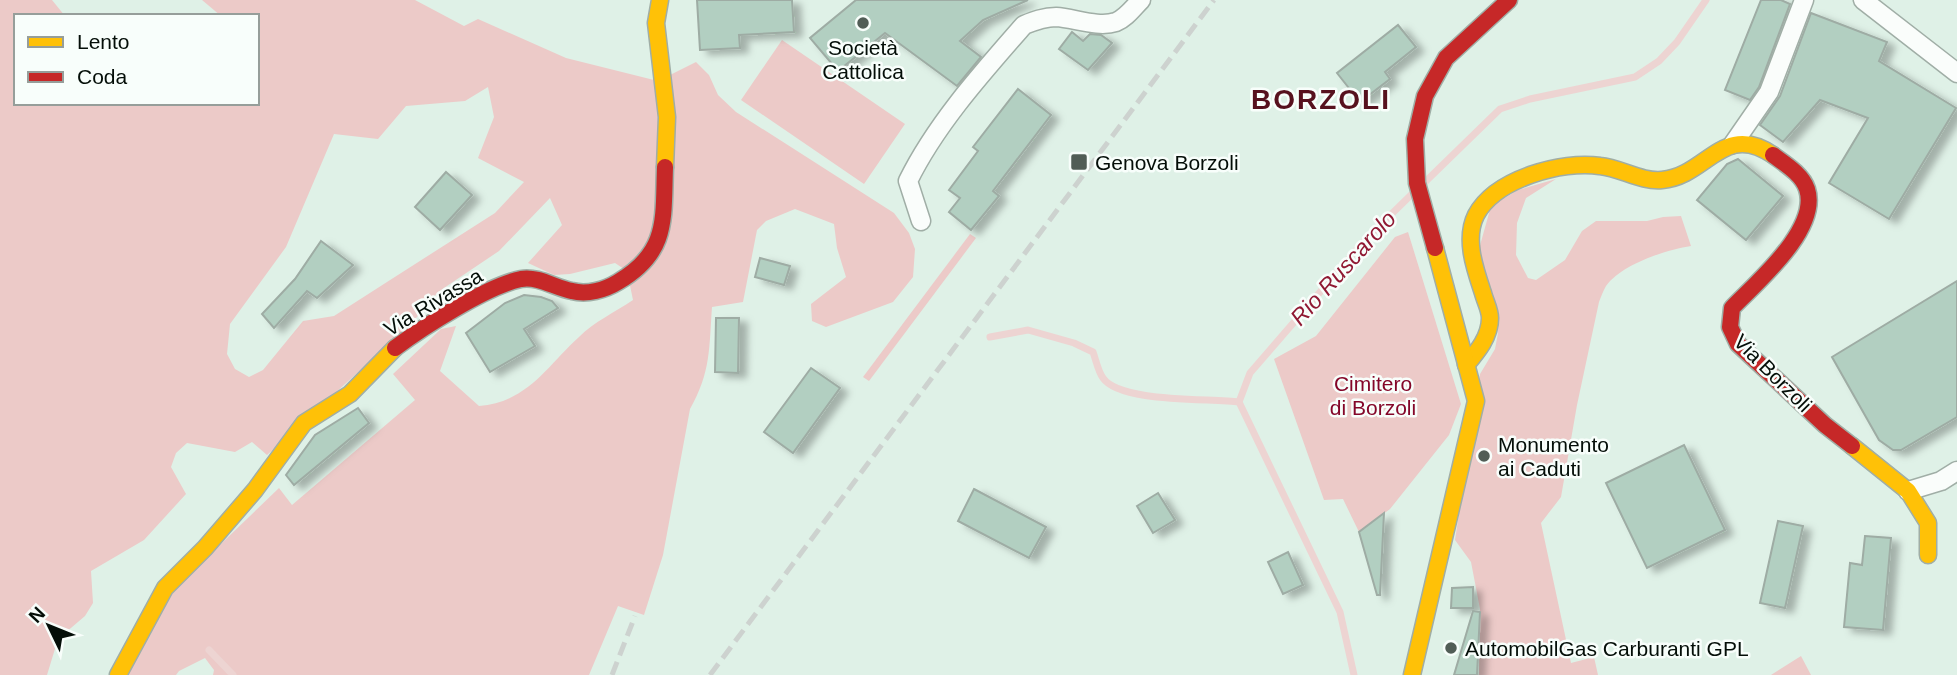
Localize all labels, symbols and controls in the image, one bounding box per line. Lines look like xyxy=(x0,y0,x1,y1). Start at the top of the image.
legend xyxy=(14,14,259,105)
marker: Società Cattolica xyxy=(855,15,871,31)
text: Lento xyxy=(77,30,130,53)
place label: Società Cattolica xyxy=(822,36,904,83)
text: Coda xyxy=(77,65,128,88)
district label: BORZOLI xyxy=(1251,84,1391,115)
place label: Genova Borzoli xyxy=(1095,151,1239,174)
marker: Genova Borzoli xyxy=(1069,152,1089,172)
water label: Rio Ruscarolo xyxy=(1285,205,1401,330)
street label: Via Rivassa xyxy=(380,264,487,340)
street label: Via Borzoli xyxy=(1730,330,1816,416)
park label: Cimitero di Borzoli xyxy=(1330,372,1416,419)
place label: Monumento ai Caduti xyxy=(1498,433,1609,480)
marker: Monumento ai Caduti xyxy=(1476,448,1492,464)
north arrow xyxy=(14,591,84,661)
text: N xyxy=(25,603,49,627)
place label: AutomobilGas Carburanti GPL xyxy=(1465,637,1749,660)
marker: AutomobilGas Carburanti GPL xyxy=(1443,640,1459,656)

